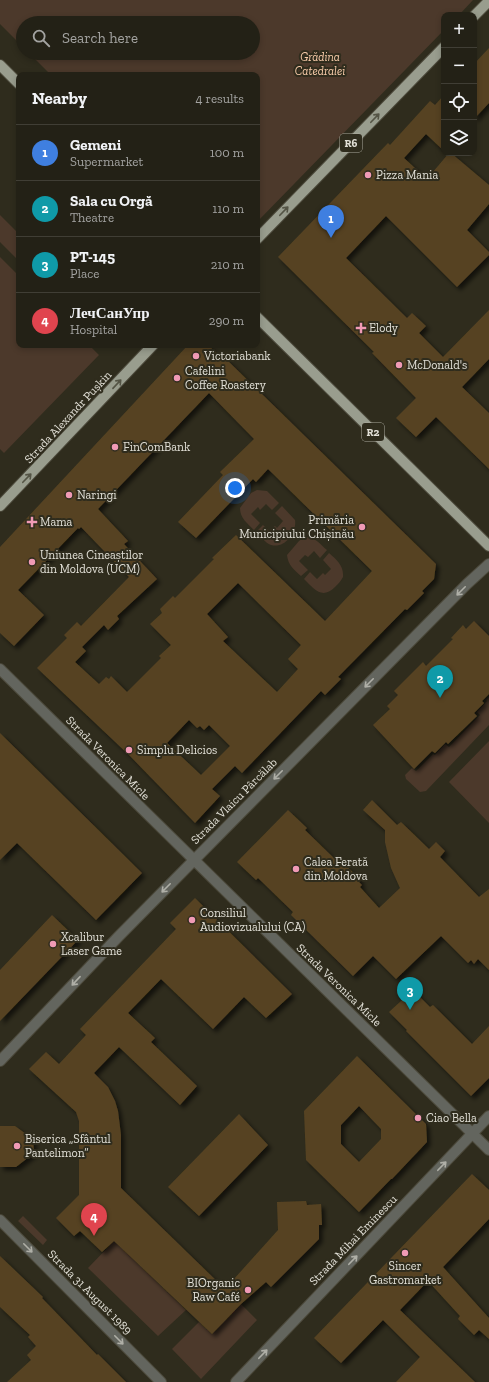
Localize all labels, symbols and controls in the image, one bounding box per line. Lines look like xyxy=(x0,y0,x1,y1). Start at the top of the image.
map controls xyxy=(441,12,477,156)
button: + xyxy=(441,12,477,48)
search box xyxy=(16,16,260,60)
icon: search xyxy=(30,27,52,49)
text: Search here xyxy=(62,29,138,47)
button: − xyxy=(441,48,477,84)
park label: Grădina Catedralei xyxy=(295,50,345,78)
button: locate xyxy=(441,84,477,120)
text: Nearby xyxy=(32,88,87,108)
text: 4 results xyxy=(196,91,244,106)
one-way arrow xyxy=(370,113,380,123)
button: layers xyxy=(441,120,477,156)
road number: R6 xyxy=(340,134,362,152)
text: Gemeni xyxy=(70,136,121,154)
text: 1 xyxy=(42,145,48,160)
text: 100 m xyxy=(210,145,244,160)
text: Supermarket xyxy=(70,154,143,169)
place label: Pizza Mania xyxy=(376,168,438,182)
marker: Pizza Mania xyxy=(363,170,373,180)
text: Sala cu Orgă xyxy=(70,192,153,210)
text: 2 xyxy=(42,201,48,216)
text: 110 m xyxy=(212,201,244,216)
pin: 1 xyxy=(318,205,344,238)
one-way arrow xyxy=(279,206,289,216)
text: Theatre xyxy=(70,210,114,225)
text: PT-145 xyxy=(70,248,115,266)
text: 3 xyxy=(42,257,48,272)
text: 210 m xyxy=(211,257,244,272)
text: Place xyxy=(70,266,99,281)
text: ЛечСанУпр xyxy=(70,304,150,322)
text: 4 xyxy=(41,313,49,328)
text: 290 m xyxy=(209,313,244,328)
place label: Elody xyxy=(369,321,399,335)
text: Hospital xyxy=(70,322,117,337)
marker: Elody xyxy=(356,323,366,333)
place label: Victoriabank xyxy=(203,349,271,363)
marker: Victoriabank xyxy=(191,351,201,361)
place label: McDonald's xyxy=(407,358,467,372)
marker: McDonald's xyxy=(394,360,404,370)
place label: Cafelini Coffee Roastery xyxy=(185,364,267,392)
street label: Strada Alexandr Pușkin xyxy=(22,368,115,466)
marker: Cafelini Coffee Roastery xyxy=(172,373,182,383)
one-way arrow xyxy=(112,379,122,389)
road number: R2 xyxy=(362,423,384,441)
place label: FinComBank xyxy=(123,440,191,454)
marker: FinComBank xyxy=(110,442,120,452)
one-way arrow xyxy=(22,473,32,483)
your location xyxy=(225,478,245,498)
place label: Naringi xyxy=(77,488,117,502)
marker: Naringi xyxy=(64,490,74,500)
place label: Primăria Municipiului Chișinău xyxy=(239,513,354,541)
place label: Mama xyxy=(40,515,73,529)
marker: Mama xyxy=(27,517,37,527)
marker: Primăria Municipiului Chișinău xyxy=(357,522,367,532)
place label: Uniunea Cineaștilor din Moldova (UCM) xyxy=(40,548,143,576)
marker: Uniunea Cineaștilor din Moldova (UCM) xyxy=(27,557,37,567)
one-way arrow xyxy=(456,586,466,595)
pin: 2 xyxy=(427,665,453,698)
one-way arrow xyxy=(364,678,374,688)
street label: Strada Veronica Micle xyxy=(63,713,153,803)
place label: Simplu Delicios xyxy=(137,743,217,757)
marker: Simplu Delicios xyxy=(124,745,134,755)
street label: Strada Vlaicu Pârcălab xyxy=(188,755,280,847)
one-way arrow xyxy=(273,770,283,780)
place label: Calea Ferată din Moldova xyxy=(304,855,368,883)
marker: Calea Ferată din Moldova xyxy=(291,864,301,874)
one-way arrow xyxy=(161,883,171,893)
place label: Consiliul Audiovizualului (CA) xyxy=(200,906,305,934)
marker: Consiliul Audiovizualului (CA) xyxy=(187,915,197,925)
place label: Xcalibur Laser Game xyxy=(61,930,122,958)
marker: Xcalibur Laser Game xyxy=(48,939,58,949)
street label: Strada Veronica Micle xyxy=(294,941,385,1029)
one-way arrow xyxy=(71,976,80,986)
pin: 3 xyxy=(397,977,423,1010)
place label: Ciao Bella xyxy=(426,1111,477,1125)
marker: Ciao Bella xyxy=(413,1113,423,1123)
place label: Biserica „Sfântul Pantelimon” xyxy=(25,1132,111,1160)
marker: Biserica „Sfântul Pantelimon” xyxy=(12,1141,22,1151)
one-way arrow xyxy=(437,1161,446,1171)
street label: Strada Mihai Eminescu xyxy=(306,1192,400,1288)
pin: 4 xyxy=(81,1203,107,1236)
one-way arrow xyxy=(23,1243,32,1253)
street label: Strada 31 August 1989 xyxy=(45,1247,135,1337)
marker: Sincer Gastromarket xyxy=(400,1248,410,1258)
one-way arrow xyxy=(348,1255,357,1265)
place label: Sincer Gastromarket xyxy=(369,1259,442,1287)
place label: BIOrganic Raw Café xyxy=(187,1276,240,1304)
marker: BIOrganic Raw Café xyxy=(243,1285,253,1295)
one-way arrow xyxy=(114,1335,124,1345)
one-way arrow xyxy=(258,1349,268,1359)

